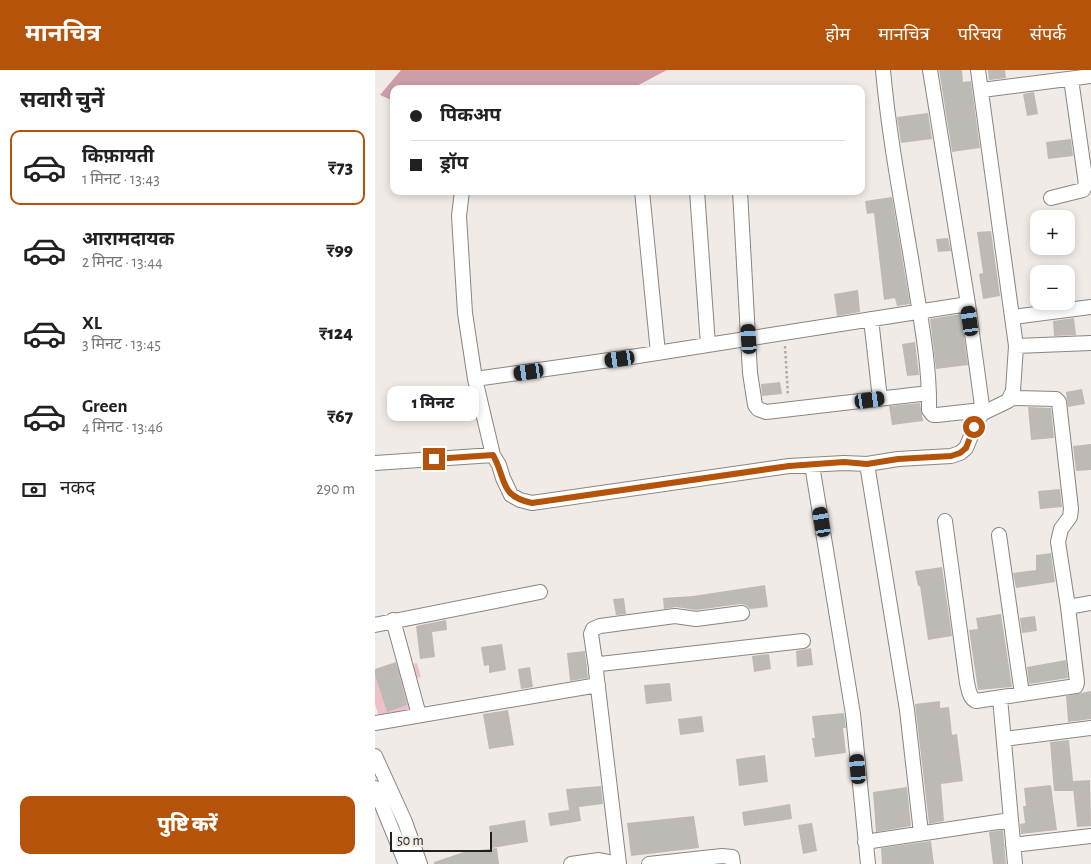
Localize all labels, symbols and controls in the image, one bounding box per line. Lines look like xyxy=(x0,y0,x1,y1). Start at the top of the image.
text: मानचित्र xyxy=(25,22,101,46)
text: होम xyxy=(825,26,850,44)
text: मानचित्र xyxy=(878,26,930,44)
text: परिचय xyxy=(958,26,1002,44)
text: संपर्क xyxy=(1030,26,1066,44)
text: सवारी चुनें xyxy=(20,89,104,111)
text: पिकअप xyxy=(440,106,501,125)
icon: car xyxy=(22,145,67,190)
text: किफ़ायती xyxy=(82,147,154,166)
text: ड्रॉप xyxy=(440,154,468,173)
text: ₹73 xyxy=(328,158,353,177)
text: 1 मिनट · 13:43 xyxy=(82,171,160,187)
map controls xyxy=(1030,210,1075,310)
button: + xyxy=(1030,210,1075,255)
icon: car xyxy=(22,228,67,273)
text: आरामदायक xyxy=(82,230,174,249)
text: ₹99 xyxy=(326,241,353,260)
text: 2 मिनट · 13:44 xyxy=(82,254,163,270)
button: − xyxy=(1030,265,1075,310)
car xyxy=(960,305,979,337)
icon: car xyxy=(22,311,67,356)
text: XL xyxy=(82,314,102,333)
text: ₹124 xyxy=(319,324,353,343)
car xyxy=(740,324,757,354)
text: 3 मिनट · 13:45 xyxy=(82,336,161,352)
car xyxy=(604,349,635,369)
car xyxy=(513,362,544,382)
callout: 1 मिनट xyxy=(388,386,480,422)
car xyxy=(854,390,885,410)
icon: car xyxy=(22,394,67,439)
text: 1 मिनट xyxy=(412,395,454,411)
text: Green xyxy=(82,397,128,416)
text: ₹67 xyxy=(327,407,353,426)
route start xyxy=(963,416,985,438)
text: 4 मिनट · 13:46 xyxy=(82,419,163,435)
route end xyxy=(423,448,445,470)
icon: cash xyxy=(20,476,48,504)
text: नकद xyxy=(60,479,95,498)
text: 290 m xyxy=(316,481,355,497)
car xyxy=(812,506,831,538)
car xyxy=(849,753,866,785)
button: पुष्टि करें xyxy=(20,796,355,854)
scale bar xyxy=(390,829,493,852)
text: 50 m xyxy=(397,834,424,848)

